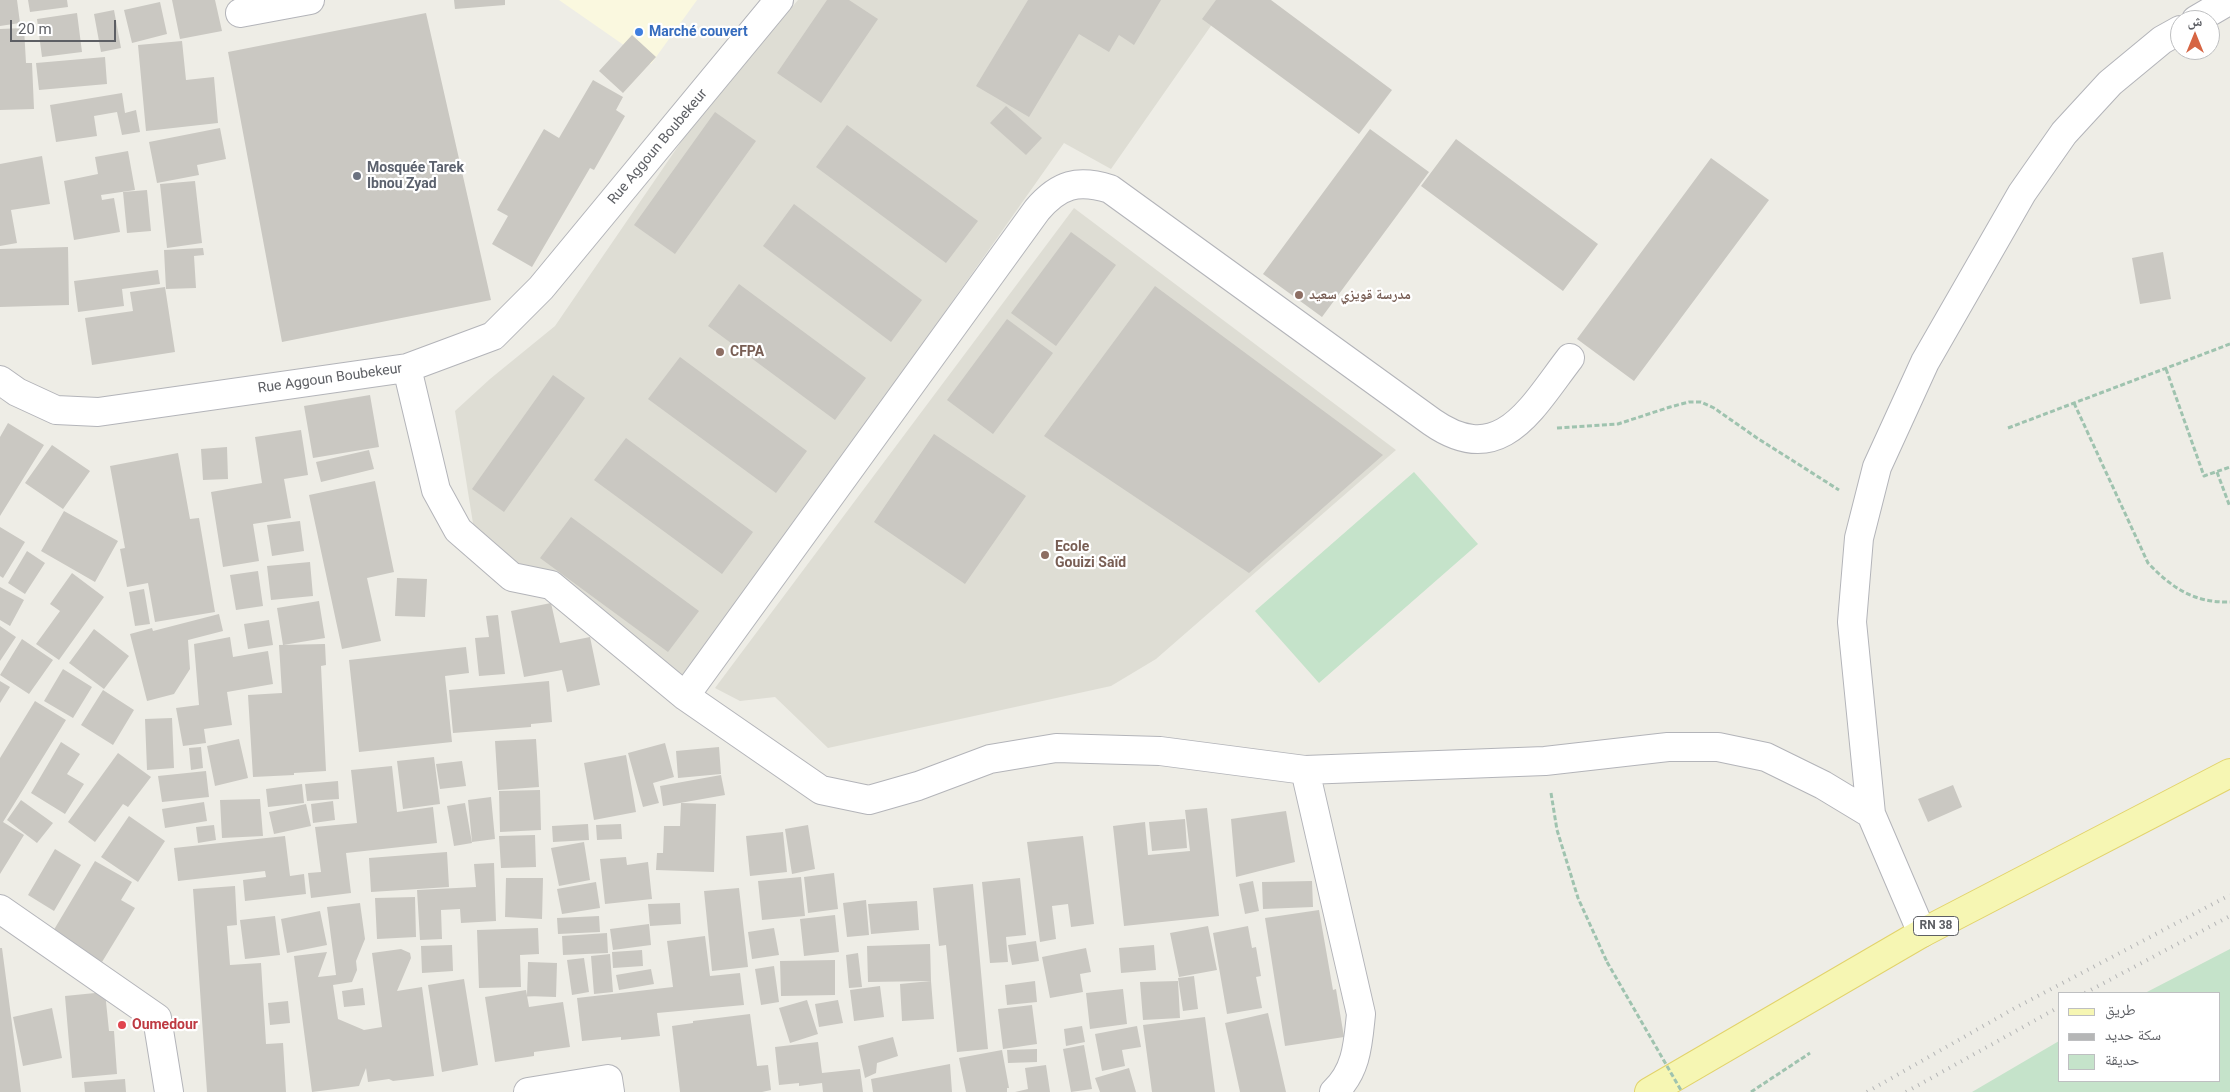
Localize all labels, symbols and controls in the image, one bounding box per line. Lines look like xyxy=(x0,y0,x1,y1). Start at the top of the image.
scale bar xyxy=(12,10,119,42)
north arrow xyxy=(2170,10,2220,60)
text: ش xyxy=(2188,13,2202,29)
text: 20 m xyxy=(18,20,52,38)
place label: Marché couvert xyxy=(649,24,748,40)
marker: Marché couvert xyxy=(633,26,645,38)
street label: Rue Aggoun Boubekeur xyxy=(605,86,711,208)
place label: Mosquée Tarek Ibnou Zyad xyxy=(367,160,464,192)
marker: Mosquée Tarek Ibnou Zyad xyxy=(351,170,363,182)
place label: مدرسة قويزي سعيد xyxy=(1309,287,1411,303)
marker: مدرسة قويزي سعيد xyxy=(1293,289,1305,301)
place label: CFPA xyxy=(730,344,764,360)
marker: CFPA xyxy=(714,346,726,358)
street label: Rue Aggoun Boubekeur xyxy=(257,361,403,397)
place label: Ecole Gouizi Saïd xyxy=(1055,539,1126,572)
marker: Ecole Gouizi Saïd xyxy=(1039,549,1051,561)
road number: RN 38 xyxy=(1914,916,1958,936)
legend xyxy=(2058,992,2220,1082)
text: طريق xyxy=(2105,1001,2136,1019)
place label: Oumedour xyxy=(132,1017,198,1033)
marker: Oumedour xyxy=(116,1019,128,1031)
text: سكة حديد xyxy=(2105,1026,2161,1044)
text: حديقة xyxy=(2105,1051,2139,1069)

